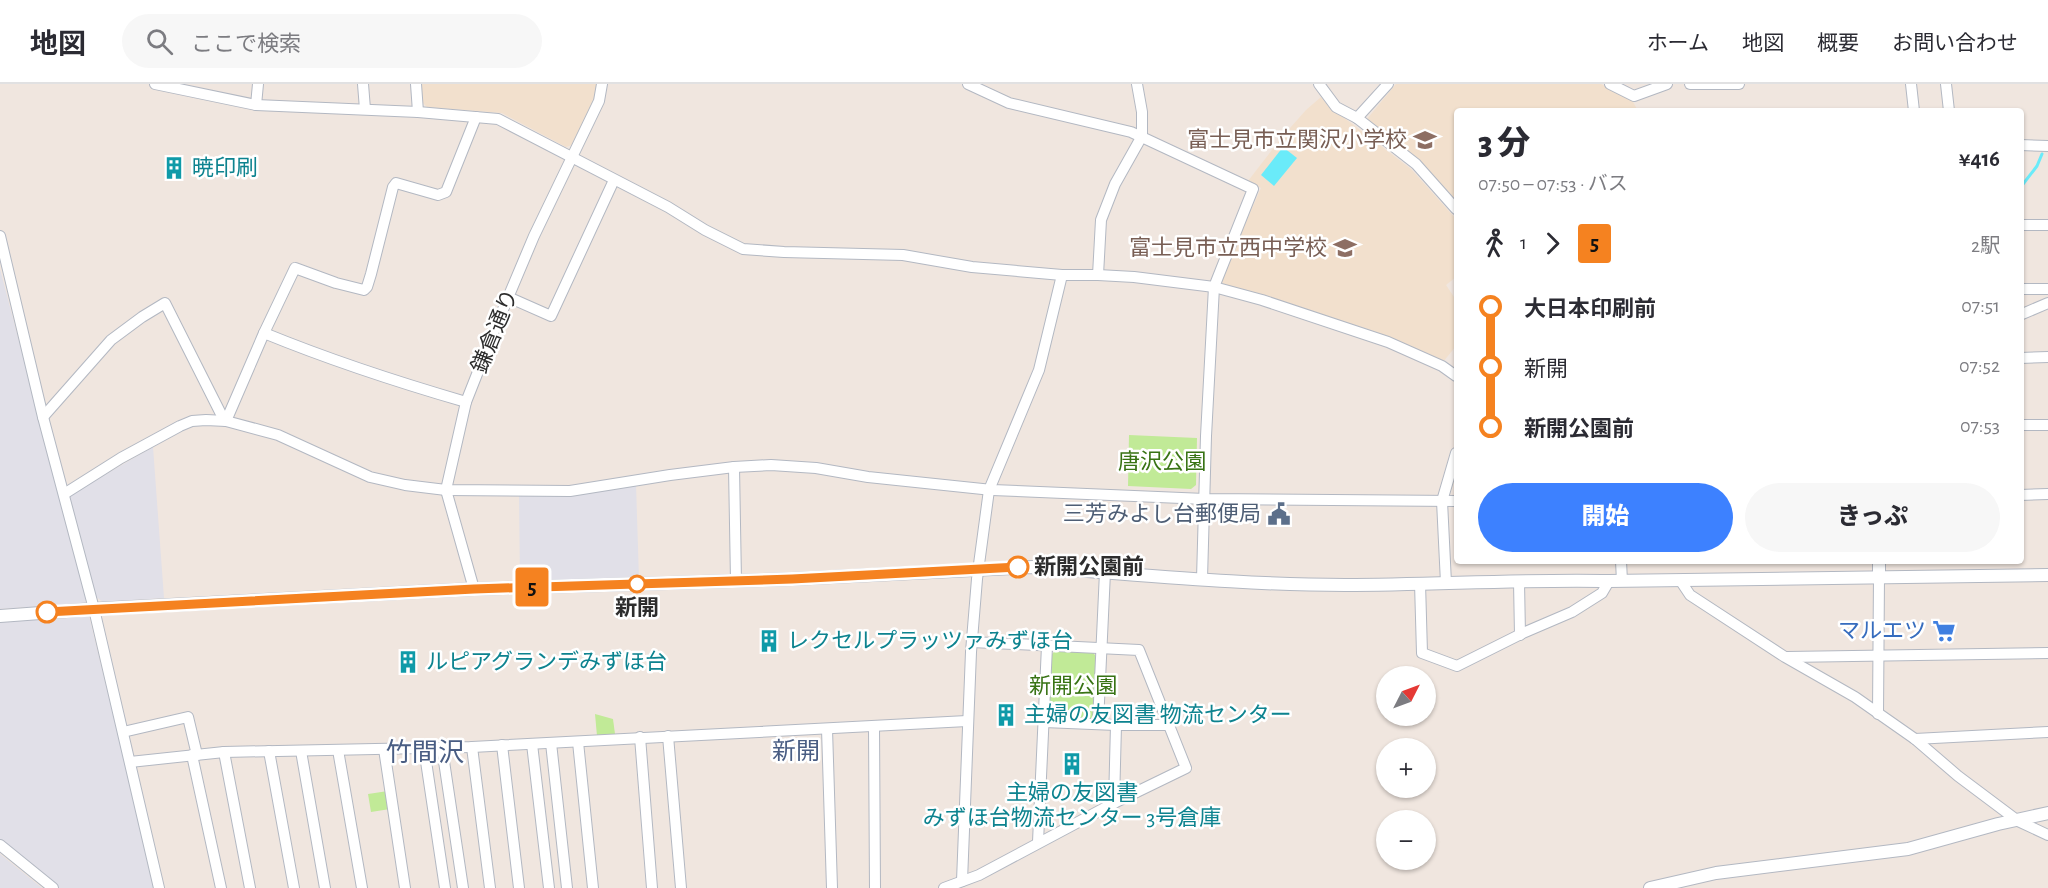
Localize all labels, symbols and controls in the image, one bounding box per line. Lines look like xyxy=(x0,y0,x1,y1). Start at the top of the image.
search box xyxy=(122,14,542,68)
icon: search xyxy=(143,25,176,58)
text: 地図 xyxy=(30,31,86,59)
text: ここで検索 xyxy=(191,33,301,55)
text: ホーム xyxy=(1647,33,1709,54)
text: 地図 xyxy=(1742,33,1784,54)
text: 概要 xyxy=(1817,33,1859,54)
text: お問い合わせ xyxy=(1892,33,2018,54)
school or university icon: 富士見市立関沢小学校 xyxy=(1412,127,1438,153)
place label: 富士見市立関沢小学校 xyxy=(1187,128,1407,151)
text: 3 分 xyxy=(1478,128,1530,161)
text: ¥416 xyxy=(1959,148,2000,170)
building icon: 暁印刷 xyxy=(161,155,187,181)
place label: 暁印刷 xyxy=(192,156,258,179)
text: 07:50 – 07:53 · バス xyxy=(1478,174,1628,194)
icon: walk xyxy=(1478,227,1511,260)
icon: forward xyxy=(1536,227,1569,260)
text: 1 xyxy=(1520,233,1527,253)
text: 5 xyxy=(1590,233,1599,254)
school or university icon: 富士見市立西中学校 xyxy=(1332,235,1358,261)
place label: 富士見市立西中学校 xyxy=(1129,236,1327,259)
text: 2駅 xyxy=(1971,236,2000,256)
street label: 鎌倉通り xyxy=(467,286,522,376)
text: 07:51 xyxy=(1961,296,2000,316)
text: 大日本印刷前 xyxy=(1524,298,1656,320)
text: 07:52 xyxy=(1959,356,2000,376)
text: 新開 xyxy=(1524,358,1568,380)
text: 07:53 xyxy=(1960,416,2000,436)
text: 新開公園前 xyxy=(1524,418,1634,440)
park label: 唐沢公園 xyxy=(1118,450,1206,473)
button: 開始 xyxy=(1478,483,1733,552)
button: きっぷ xyxy=(1745,483,2000,552)
public building icon: 三芳みよし台郵便局 xyxy=(1266,501,1292,527)
place label: 三芳みよし台郵便局 xyxy=(1063,502,1261,525)
place label: 新開公園前 xyxy=(1034,555,1144,578)
marker: 新開公園前 xyxy=(1007,556,1029,578)
line badge: 5 xyxy=(512,568,552,606)
marker: 新開 xyxy=(628,575,646,593)
text: 5 xyxy=(527,577,537,598)
place label: 新開 xyxy=(615,596,659,619)
unlabelled marker xyxy=(36,601,58,623)
supermarket icon: マルエツ xyxy=(1931,618,1957,644)
place label: マルエツ xyxy=(1838,620,1926,642)
building icon: レクセルプラッツァみずほ台 xyxy=(756,628,782,654)
place label: レクセルプラッツァみずほ台 xyxy=(787,629,1073,652)
building icon: ルピアグランデみずほ台 xyxy=(395,649,421,675)
place label: ルピアグランデみずほ台 xyxy=(426,650,667,673)
north arrow xyxy=(1376,666,1436,726)
map controls xyxy=(1376,666,1436,870)
park label: 新開公園 xyxy=(1029,674,1117,697)
building icon: 主婦の友図書 物流センター xyxy=(993,702,1019,728)
place label: 主婦の友図書 物流センター xyxy=(1024,703,1292,726)
district label: 竹間沢 xyxy=(386,738,464,766)
district label: 新開 xyxy=(772,738,820,764)
button: + xyxy=(1376,738,1436,798)
building icon: 主婦の友図書 みずほ台物流センター 3号倉庫 xyxy=(1059,751,1085,777)
place label: 主婦の友図書 みずほ台物流センター 3号倉庫 xyxy=(923,781,1221,829)
button: − xyxy=(1376,810,1436,870)

